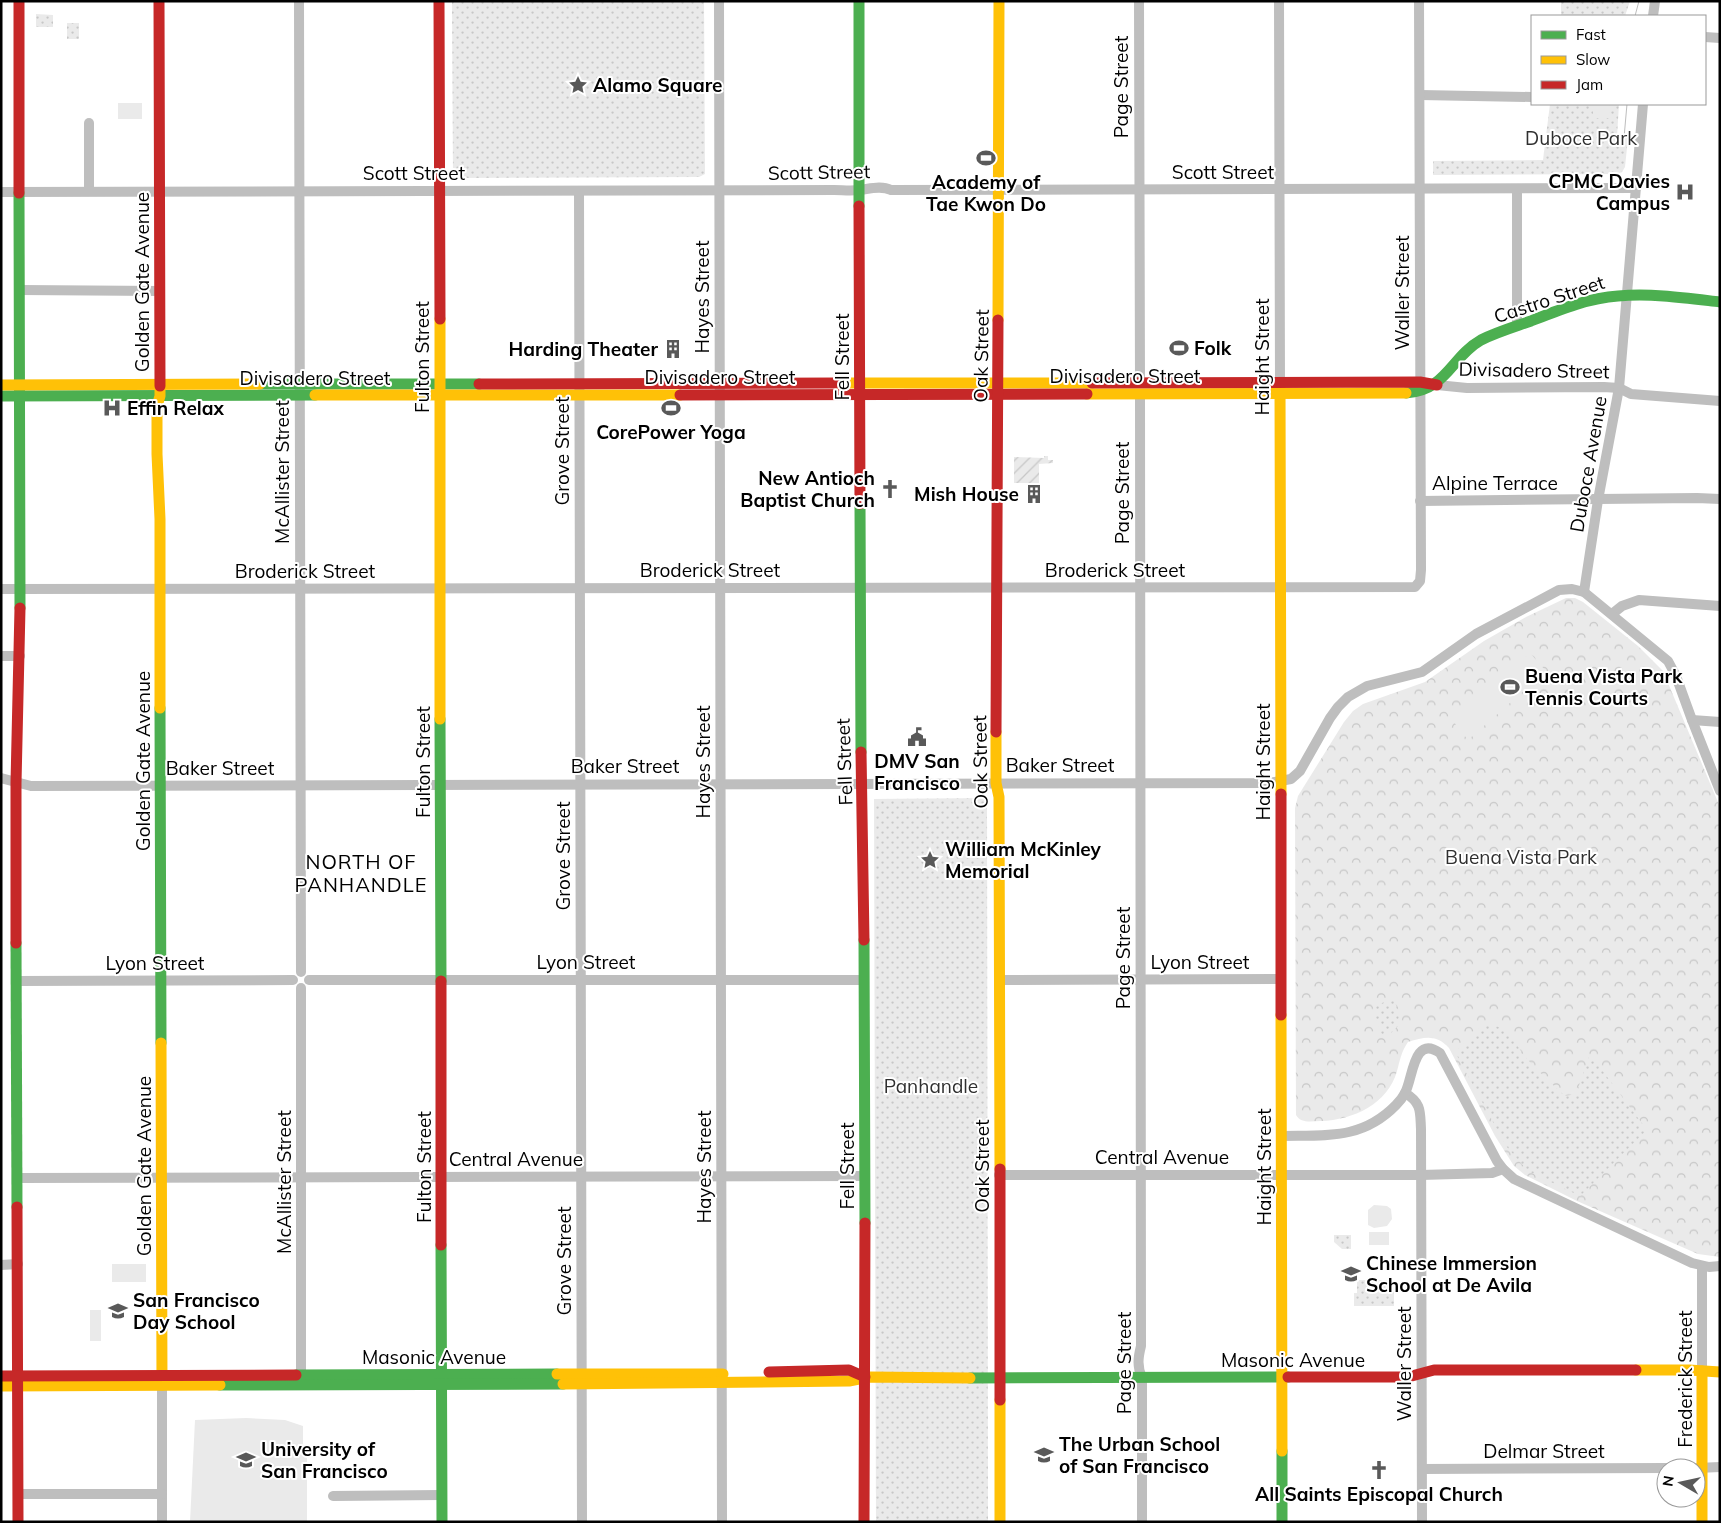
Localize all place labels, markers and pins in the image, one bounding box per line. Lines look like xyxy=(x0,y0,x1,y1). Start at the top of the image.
place label: Alamo Square xyxy=(593,73,722,97)
place icon: Alamo Square xyxy=(567,74,589,96)
sports icon: Academy of Tae Kwon Do xyxy=(975,147,997,169)
place label: CPMC Davies Campus xyxy=(1548,169,1670,215)
place label: Academy of Tae Kwon Do xyxy=(926,170,1046,216)
hospital icon: CPMC Davies Campus xyxy=(1674,181,1696,203)
place label: Folk xyxy=(1194,336,1232,360)
place label: Harding Theater xyxy=(509,337,659,361)
sports icon: Folk xyxy=(1168,337,1190,359)
building icon: Harding Theater xyxy=(662,338,684,360)
place label: Effin Relax xyxy=(127,396,225,420)
hospital icon: Effin Relax xyxy=(101,397,123,419)
sports icon: CorePower Yoga xyxy=(660,397,682,419)
place label: CorePower Yoga xyxy=(596,420,746,444)
place label: New Antioch Baptist Church xyxy=(740,466,875,512)
church icon: New Antioch Baptist Church xyxy=(879,478,901,500)
place label: Mish House xyxy=(914,482,1019,506)
building icon: Mish House xyxy=(1023,483,1045,505)
place label: Buena Vista Park Tennis Courts xyxy=(1525,664,1683,710)
sports icon: Buena Vista Park Tennis Courts xyxy=(1499,676,1521,698)
public building icon: DMV San Francisco xyxy=(906,726,928,748)
place label: DMV San Francisco xyxy=(874,749,960,795)
place label: William McKinley Memorial xyxy=(945,837,1102,883)
place icon: William McKinley Memorial xyxy=(919,849,941,871)
place label: Chinese Immersion School at De Avila xyxy=(1366,1251,1537,1297)
school or university icon: Chinese Immersion School at De Avila xyxy=(1340,1263,1362,1285)
place label: San Francisco Day School xyxy=(133,1288,260,1334)
school or university icon: San Francisco Day School xyxy=(107,1300,129,1322)
place label: The Urban School of San Francisco xyxy=(1059,1432,1220,1478)
place label: University of San Francisco xyxy=(261,1437,388,1483)
school or university icon: The Urban School of San Francisco xyxy=(1033,1444,1055,1466)
school or university icon: University of San Francisco xyxy=(235,1449,257,1471)
church icon: All Saints Episcopal Church xyxy=(1368,1459,1390,1481)
place label: All Saints Episcopal Church xyxy=(1255,1482,1503,1506)

